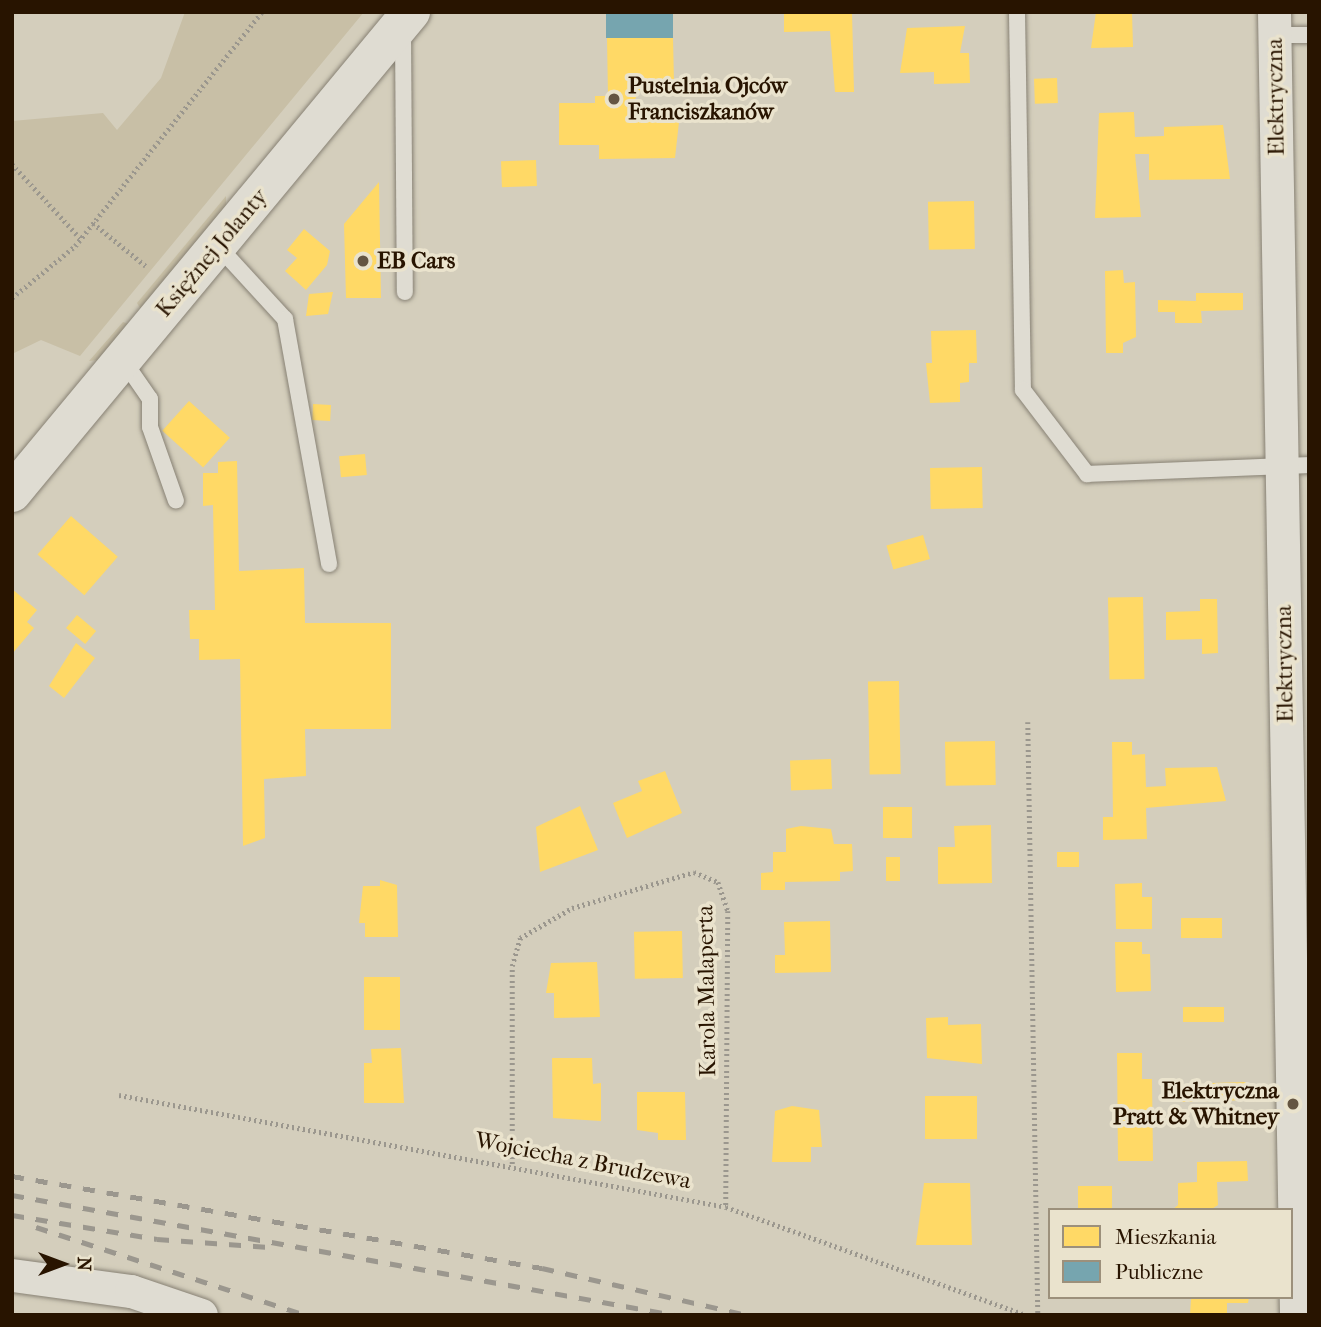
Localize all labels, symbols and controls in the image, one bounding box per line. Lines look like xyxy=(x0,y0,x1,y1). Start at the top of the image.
street label: Elektryczna xyxy=(1261,38,1291,156)
place label: Pustelnia Ojców Franciszkanów xyxy=(628,72,787,126)
marker: Pustelnia Ojców Franciszkanów xyxy=(606,91,622,107)
street label: Księżnej Jolanty xyxy=(150,183,274,323)
place label: EB Cars xyxy=(377,247,455,275)
marker: EB Cars xyxy=(355,253,371,269)
street label: Elektryczna xyxy=(1270,605,1300,723)
street label: Karola Malaperta xyxy=(692,905,722,1077)
place label: Elektryczna Pratt & Whitney xyxy=(1113,1077,1279,1131)
marker: Elektryczna Pratt & Whitney xyxy=(1285,1096,1301,1112)
street label: Wojciecha z Brudzewa xyxy=(473,1127,693,1195)
legend xyxy=(1048,1208,1293,1299)
text: Mieszkania xyxy=(1115,1225,1216,1249)
north arrow xyxy=(28,1229,98,1299)
text: N xyxy=(73,1257,95,1271)
text: Publiczne xyxy=(1115,1260,1203,1284)

